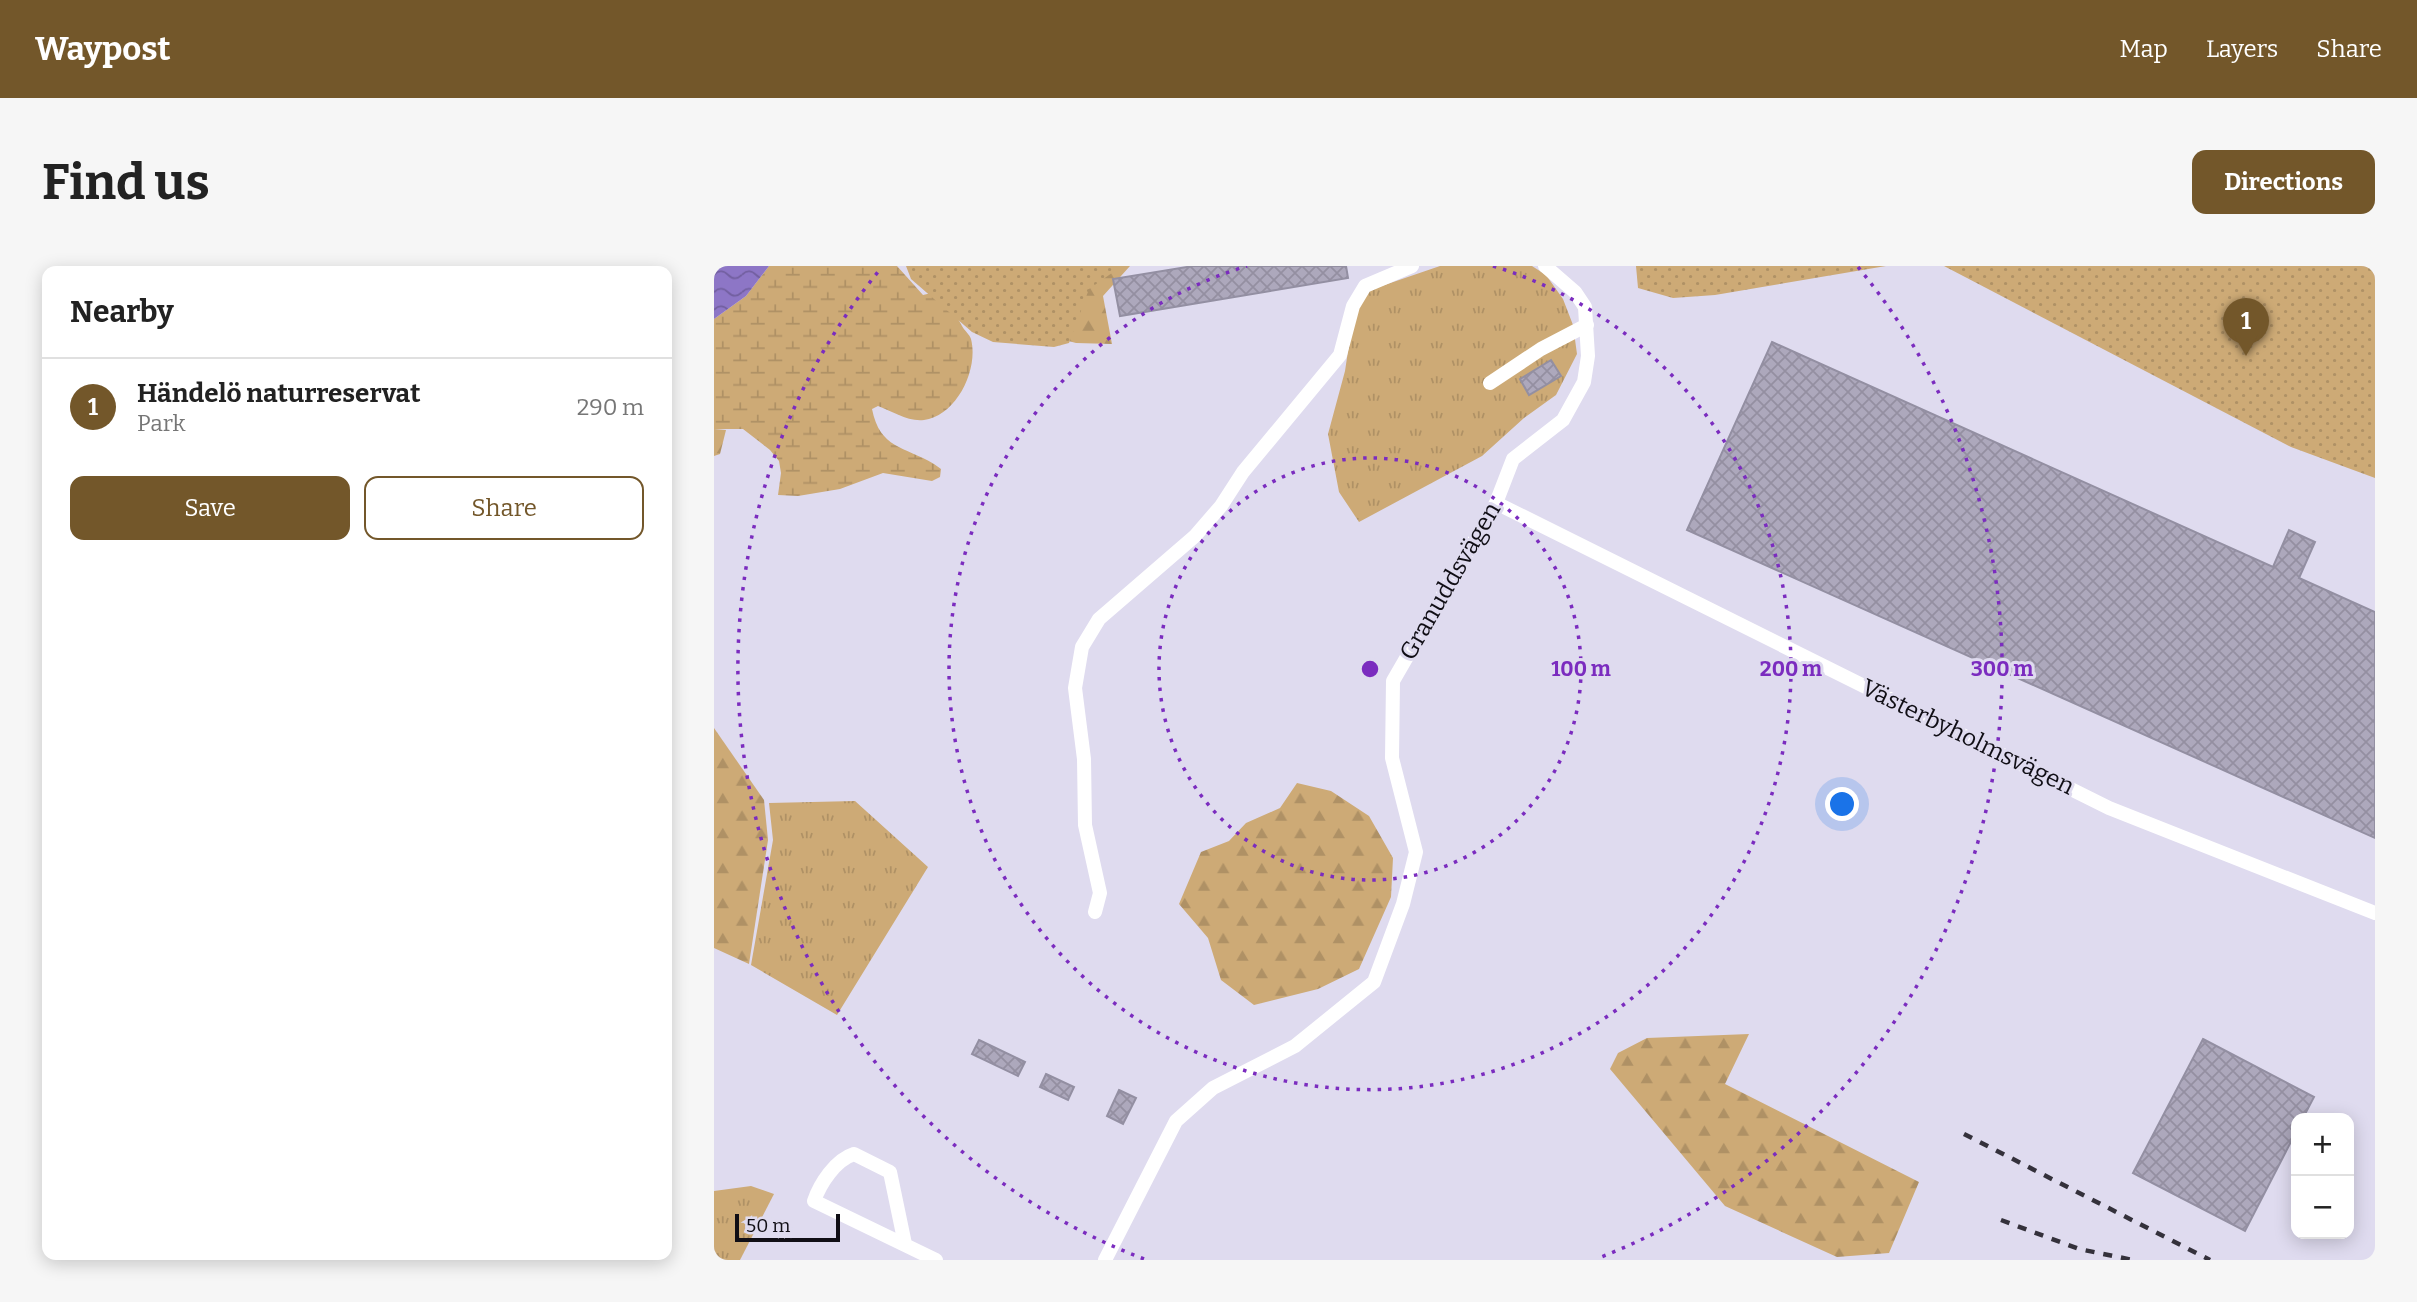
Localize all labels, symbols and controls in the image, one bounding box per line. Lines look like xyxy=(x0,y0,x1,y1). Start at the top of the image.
text: Waypost xyxy=(35,29,171,69)
text: Map xyxy=(2120,35,2168,63)
text: Layers xyxy=(2206,35,2278,63)
text: Share xyxy=(2316,35,2382,63)
button: Directions xyxy=(2192,150,2375,214)
text: Find us xyxy=(42,153,210,212)
text: Nearby xyxy=(70,294,174,330)
pin: 1 xyxy=(2223,298,2269,356)
text: Händelö naturreservat xyxy=(137,378,420,409)
text: 1 xyxy=(88,393,98,421)
text: 290 m xyxy=(577,393,644,421)
text: Park xyxy=(137,409,186,437)
button: Save xyxy=(70,476,350,540)
button: Share xyxy=(364,476,644,540)
street label: Granuddsvägen xyxy=(1394,497,1506,665)
text: 100 m xyxy=(1551,656,1611,682)
text: 200 m xyxy=(1760,656,1822,682)
text: 300 m xyxy=(1971,656,2033,682)
centre of rings xyxy=(1358,657,1382,681)
street label: Västerbyholmsvägen xyxy=(1857,673,2079,801)
your location xyxy=(1825,787,1859,821)
map controls xyxy=(2291,1113,2354,1239)
button: + xyxy=(2291,1113,2354,1176)
button: − xyxy=(2291,1176,2354,1239)
scale bar xyxy=(735,1211,840,1243)
text: 50 m xyxy=(746,1214,790,1237)

